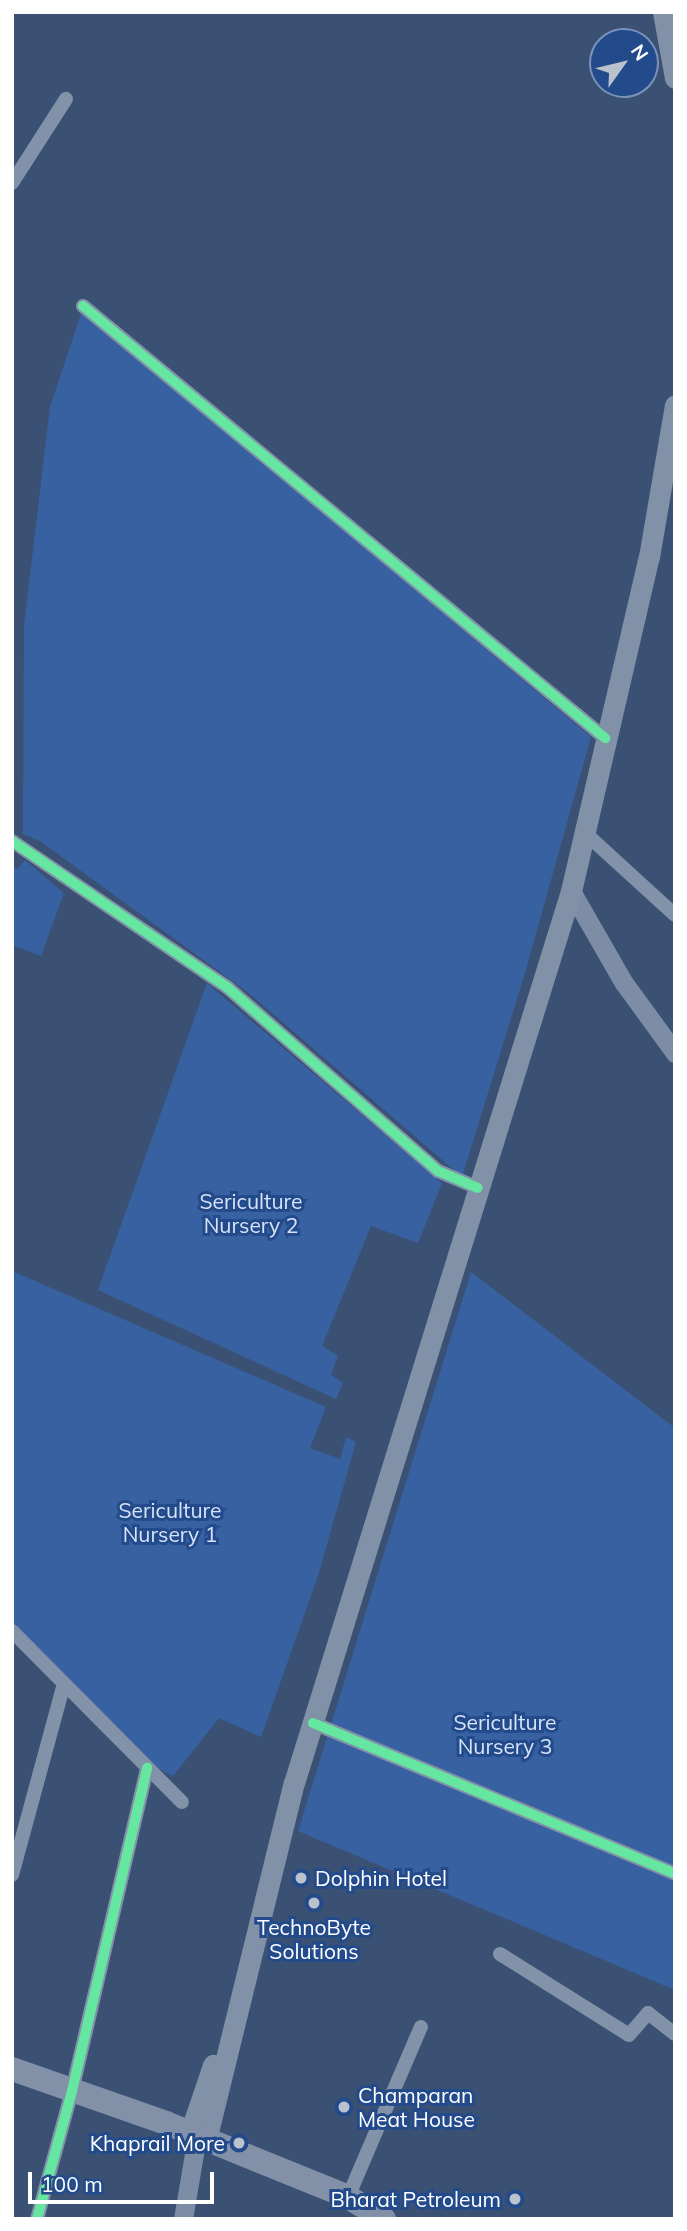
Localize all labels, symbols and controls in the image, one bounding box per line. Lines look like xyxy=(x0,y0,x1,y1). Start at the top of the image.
north arrow xyxy=(589,28,659,98)
text: N xyxy=(626,40,654,65)
park label: Sericulture Nursery 2 xyxy=(199,1188,303,1238)
park label: Sericulture Nursery 1 xyxy=(118,1497,222,1547)
park label: Sericulture Nursery 3 xyxy=(453,1709,557,1759)
place label: Dolphin Hotel xyxy=(315,1865,447,1891)
marker: Dolphin Hotel xyxy=(293,1870,309,1886)
marker: TechnoByte Solutions xyxy=(306,1895,322,1911)
place label: TechnoByte Solutions xyxy=(257,1914,371,1964)
place label: Champaran Meat House xyxy=(358,2082,475,2132)
marker: Champaran Meat House xyxy=(336,2099,352,2115)
place label: Khaprail More xyxy=(90,2130,225,2156)
marker: Khaprail More xyxy=(231,2135,247,2151)
scale bar xyxy=(32,2158,217,2202)
text: 100 m xyxy=(41,2171,103,2197)
place label: Bharat Petroleum xyxy=(330,2186,501,2212)
marker: Bharat Petroleum xyxy=(507,2191,523,2207)

